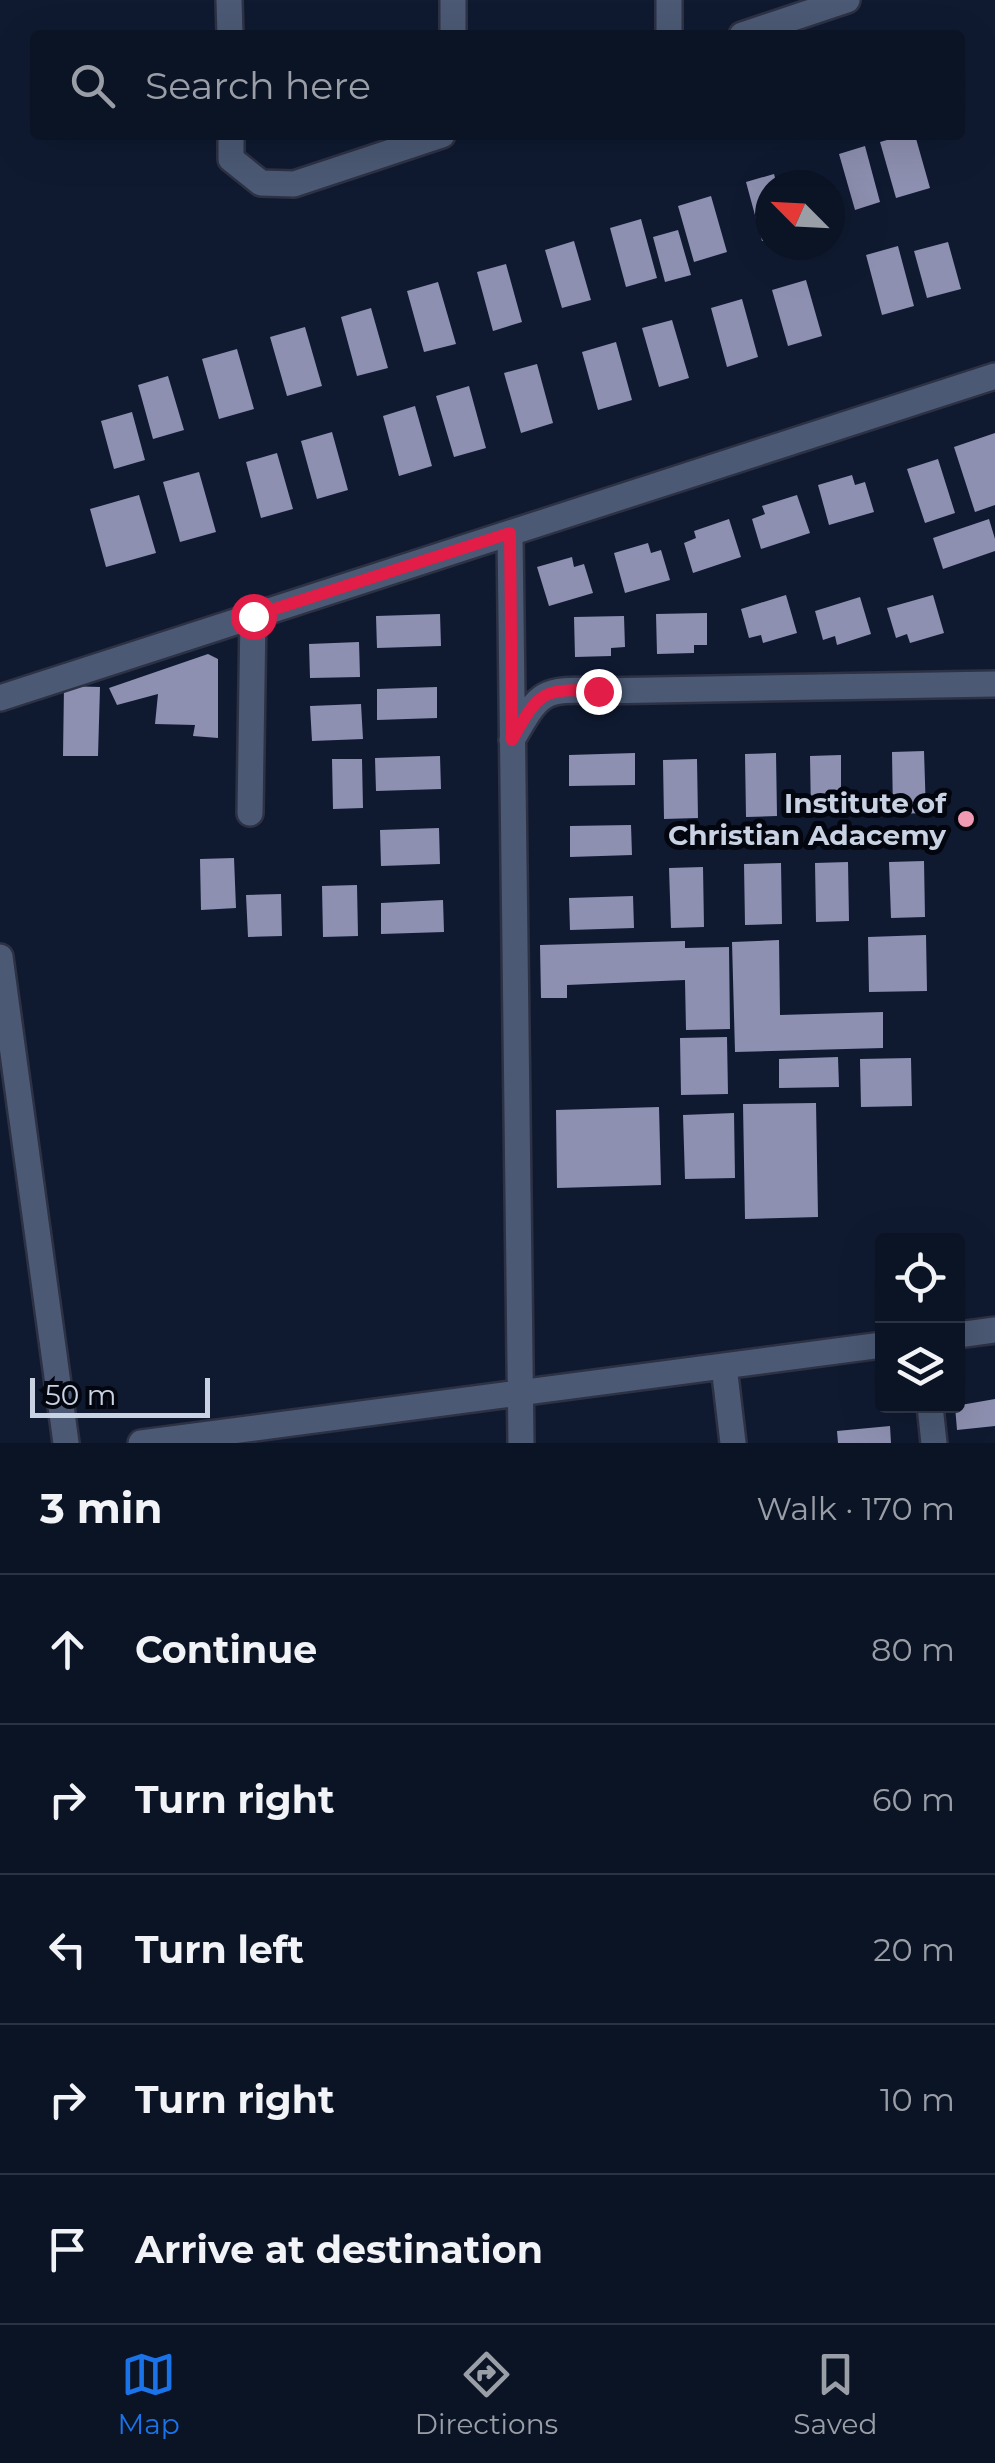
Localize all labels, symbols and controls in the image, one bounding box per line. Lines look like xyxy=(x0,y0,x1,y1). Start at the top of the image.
search box xyxy=(30,30,965,140)
icon: search xyxy=(65,58,120,113)
text: Search here xyxy=(145,62,371,109)
north arrow xyxy=(755,170,845,260)
route start xyxy=(231,594,277,640)
route end xyxy=(576,669,622,715)
place label: Institute of Christian Adacemy xyxy=(668,786,947,852)
marker: Institute of Christian Adacemy xyxy=(955,808,977,830)
map controls xyxy=(875,1233,965,1413)
button: locate xyxy=(875,1233,965,1323)
button: layers xyxy=(875,1323,965,1413)
scale bar xyxy=(30,1373,210,1418)
text: 50 m xyxy=(45,1378,116,1412)
text: 3 min xyxy=(40,1482,162,1534)
text: Walk · 170 m xyxy=(756,1489,955,1528)
icon: ahead xyxy=(40,1622,95,1677)
text: Continue xyxy=(135,1626,317,1673)
text: 80 m xyxy=(871,1630,955,1669)
icon: right xyxy=(40,1772,95,1827)
text: Turn right xyxy=(135,1776,334,1823)
text: 60 m xyxy=(872,1780,955,1819)
icon: left xyxy=(40,1922,95,1977)
text: Turn left xyxy=(135,1926,304,1973)
text: 20 m xyxy=(873,1930,955,1969)
icon: right xyxy=(40,2072,95,2127)
text: Turn right xyxy=(135,2076,334,2123)
text: 10 m xyxy=(880,2080,955,2119)
icon: arrive xyxy=(40,2222,95,2277)
text: Arrive at destination xyxy=(135,2226,543,2273)
tab: Map xyxy=(118,2347,180,2441)
tab: Directions xyxy=(415,2347,558,2441)
tab: Saved xyxy=(793,2347,877,2441)

